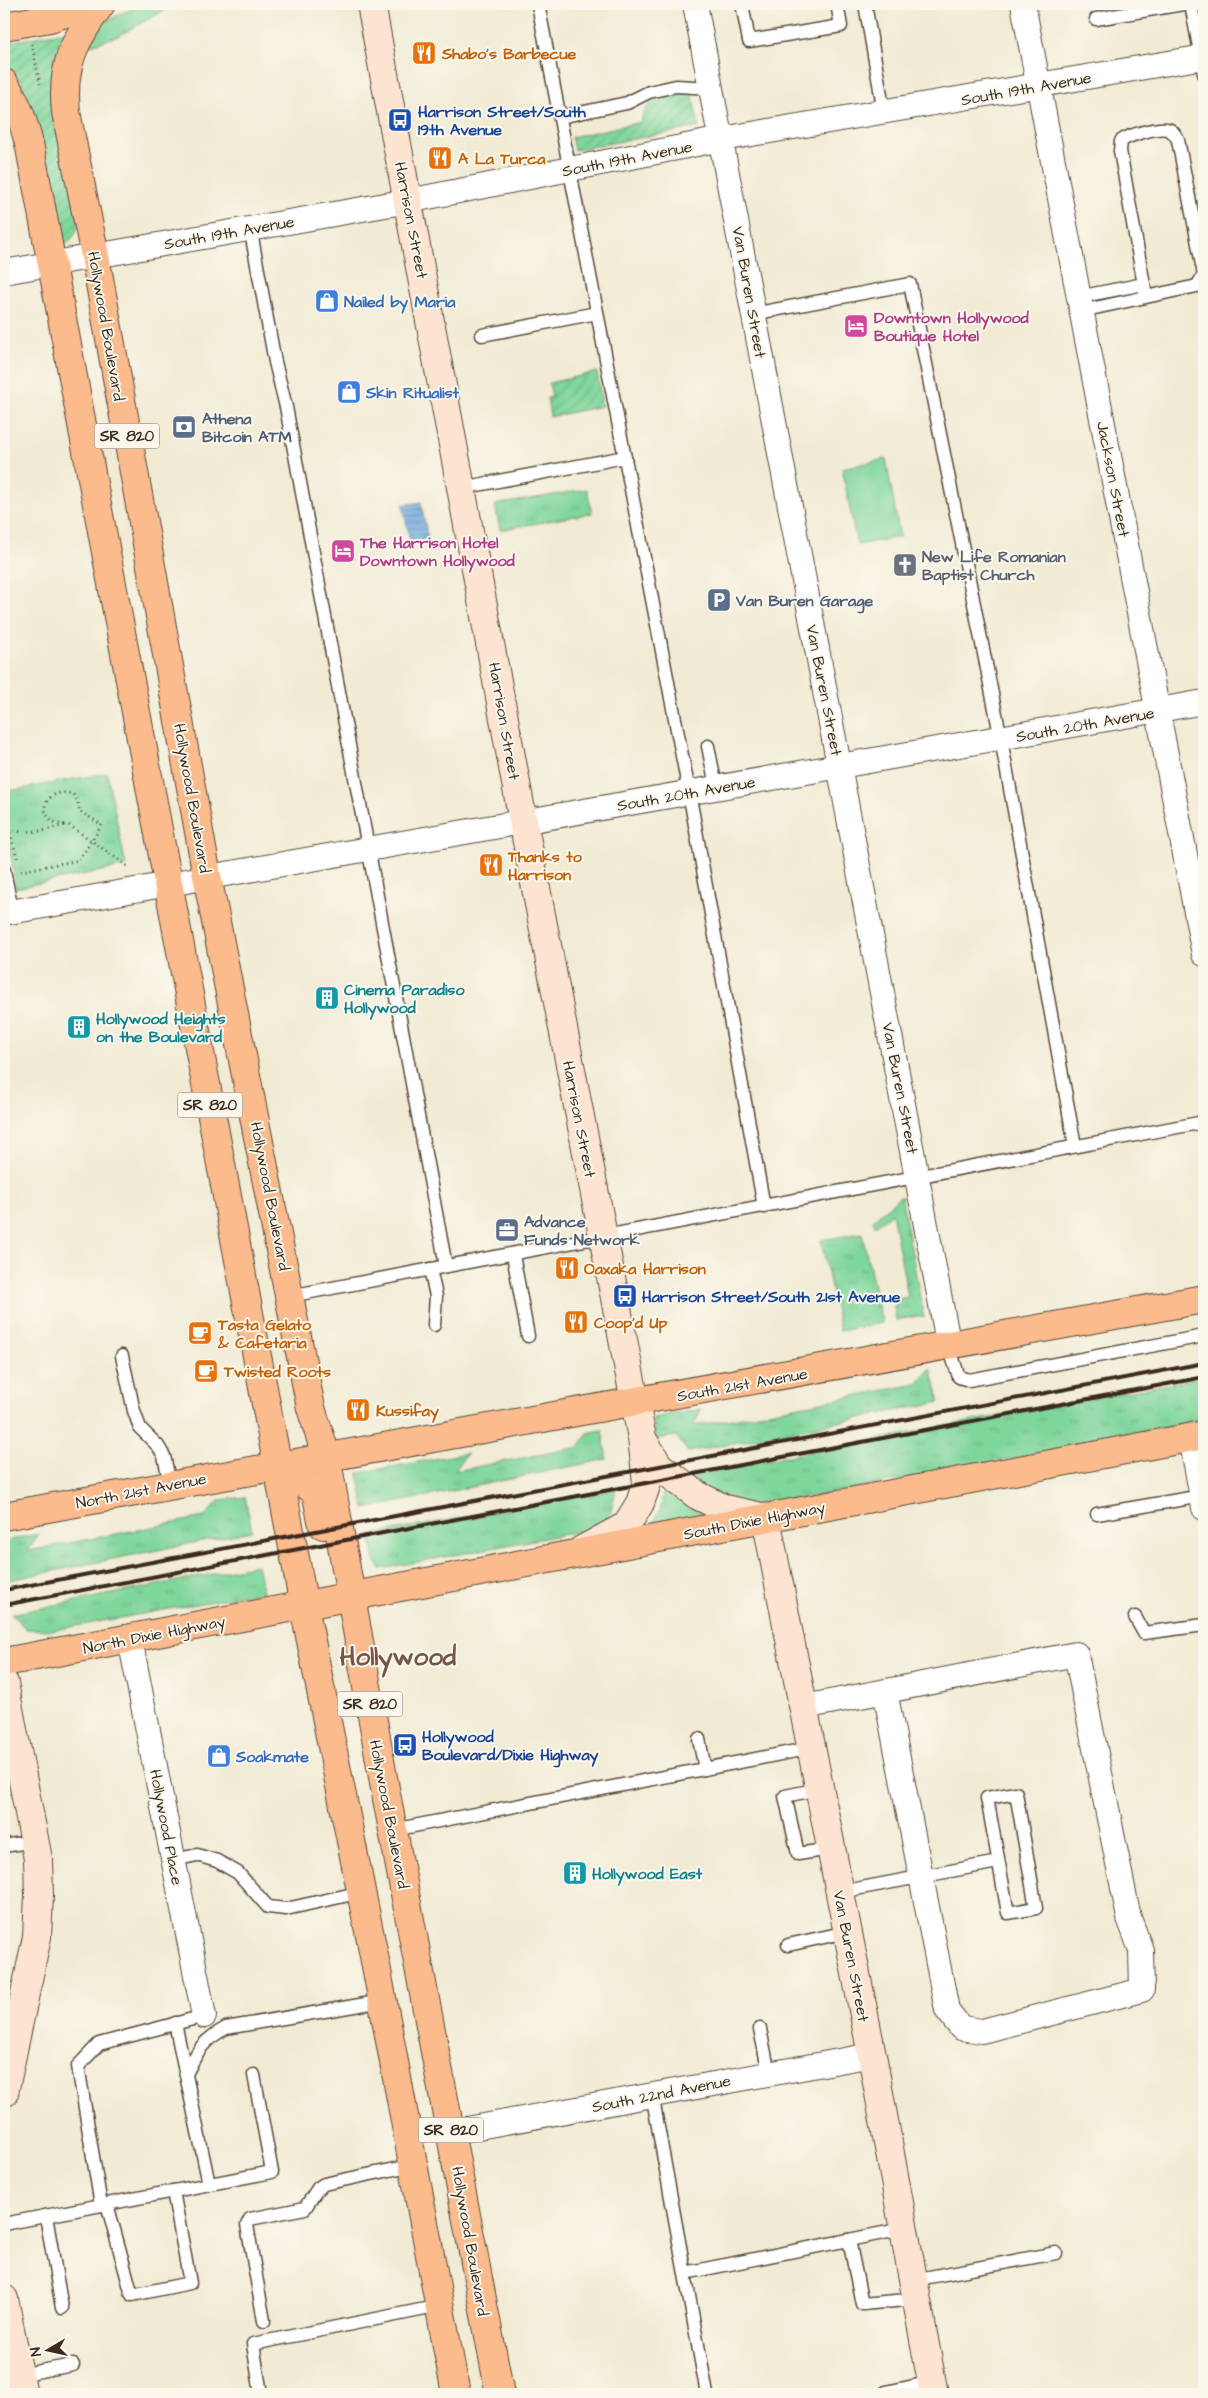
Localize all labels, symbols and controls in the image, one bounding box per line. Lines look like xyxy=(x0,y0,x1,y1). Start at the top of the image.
restaurant icon: Shabo's Barbecue xyxy=(411,40,437,66)
place label: Shabo's Barbecue xyxy=(441,43,577,65)
street label: South 19th Avenue xyxy=(959,67,1093,111)
place label: Harrison Street/South 19th Avenue xyxy=(418,101,587,141)
bus stop icon: Harrison Street/South 19th Avenue xyxy=(387,107,413,133)
street label: South 19th Avenue xyxy=(560,136,694,182)
restaurant icon: A La Turca xyxy=(427,145,453,171)
place label: A La Turca xyxy=(458,148,546,170)
street label: Harrison Street xyxy=(389,160,433,281)
street label: South 19th Avenue xyxy=(162,211,296,255)
street label: Van Buren Street xyxy=(727,225,772,360)
street label: Hollywood Boulevard xyxy=(81,250,130,403)
shop icon: Nailed by Maria xyxy=(314,288,340,314)
place label: Nailed by Maria xyxy=(344,291,456,314)
place label: Downtown Hollywood Boutique Hotel xyxy=(874,307,1030,347)
hotel icon: Downtown Hollywood Boutique Hotel xyxy=(843,313,869,339)
shop icon: Skin Ritualist xyxy=(336,379,362,405)
place label: Skin Ritualist xyxy=(365,382,459,404)
place label: Athena Bitcoin ATM xyxy=(202,408,292,448)
bank icon: Athena Bitcoin ATM xyxy=(171,414,197,440)
street label: Jackson Street xyxy=(1091,419,1135,539)
road number: SR 820 xyxy=(94,424,160,448)
place label: The Harrison Hotel Downtown Hollywood xyxy=(359,532,516,573)
hotel icon: The Harrison Hotel Downtown Hollywood xyxy=(330,538,356,564)
place label: New Life Romanian Baptist Church xyxy=(922,546,1066,586)
church icon: New Life Romanian Baptist Church xyxy=(892,552,918,578)
parking icon: Van Buren Garage xyxy=(706,587,732,613)
place label: Van Buren Garage xyxy=(735,590,873,614)
street label: Van Buren Street xyxy=(801,623,848,758)
street label: Harrison Street xyxy=(483,661,525,782)
street label: South 20th Avenue xyxy=(1014,702,1156,748)
street label: Hollywood Boulevard xyxy=(167,722,216,875)
street label: South 20th Avenue xyxy=(615,771,757,817)
place label: Thanks to Harrison xyxy=(507,846,583,886)
restaurant icon: Thanks to Harrison xyxy=(478,852,504,878)
place label: Cinema Paradiso Hollywood xyxy=(344,979,465,1020)
building icon: Cinema Paradiso Hollywood xyxy=(314,985,340,1011)
place label: Hollywood Heights on the Boulevard xyxy=(96,1008,225,1048)
building icon: Hollywood Heights on the Boulevard xyxy=(66,1014,92,1040)
street label: Van Buren Street xyxy=(877,1021,924,1156)
street label: Harrison Street xyxy=(557,1059,601,1180)
road number: SR 820 xyxy=(178,1092,242,1118)
street label: Hollywood Boulevard xyxy=(244,1120,295,1273)
place label: Advance Funds Network xyxy=(524,1211,640,1251)
office icon: Advance Funds Network xyxy=(494,1217,520,1243)
restaurant icon: Oaxaka Harrison xyxy=(554,1255,580,1281)
place label: Oaxaka Harrison xyxy=(584,1258,706,1280)
bus stop icon: Harrison Street/South 21st Avenue xyxy=(612,1283,638,1309)
place label: Harrison Street/South 21st Avenue xyxy=(642,1286,901,1308)
restaurant icon: Coop'd Up xyxy=(563,1309,589,1335)
place label: Coop'd Up xyxy=(594,1312,667,1334)
place label: Tasta Gelato & Cafetaria xyxy=(217,1314,312,1354)
cafe icon: Tasta Gelato & Cafetaria xyxy=(187,1320,213,1346)
cafe icon: Twisted Roots xyxy=(193,1358,219,1384)
place label: Twisted Roots xyxy=(223,1361,331,1383)
street label: South 21st Avenue xyxy=(675,1363,810,1407)
restaurant icon: Kussifay xyxy=(345,1397,371,1423)
place label: Kussifay xyxy=(376,1400,439,1423)
street label: North 21st Avenue xyxy=(74,1467,209,1514)
street label: South Dixie Highway xyxy=(681,1496,827,1547)
street label: North Dixie Highway xyxy=(81,1610,228,1661)
district label: Hollywood xyxy=(340,1639,457,1678)
road number: SR 820 xyxy=(338,1692,402,1716)
place label: Hollywood Boulevard/Dixie Highway xyxy=(422,1726,599,1768)
bus stop icon: Hollywood Boulevard/Dixie Highway xyxy=(392,1732,418,1758)
street label: Hollywood Boulevard xyxy=(363,1738,414,1891)
shop icon: Soakmate xyxy=(206,1743,232,1769)
place label: Soakmate xyxy=(235,1746,309,1768)
street label: Hollywood Place xyxy=(143,1767,188,1888)
building icon: Hollywood East xyxy=(562,1860,588,1886)
place label: Hollywood East xyxy=(592,1863,703,1886)
street label: Van Buren Street xyxy=(828,1889,875,2024)
street label: South 22nd Avenue xyxy=(590,2070,733,2118)
road number: SR 820 xyxy=(418,2118,484,2142)
street label: Hollywood Boulevard xyxy=(445,2165,494,2318)
north arrow xyxy=(22,2326,72,2376)
text: N xyxy=(26,2346,47,2358)

